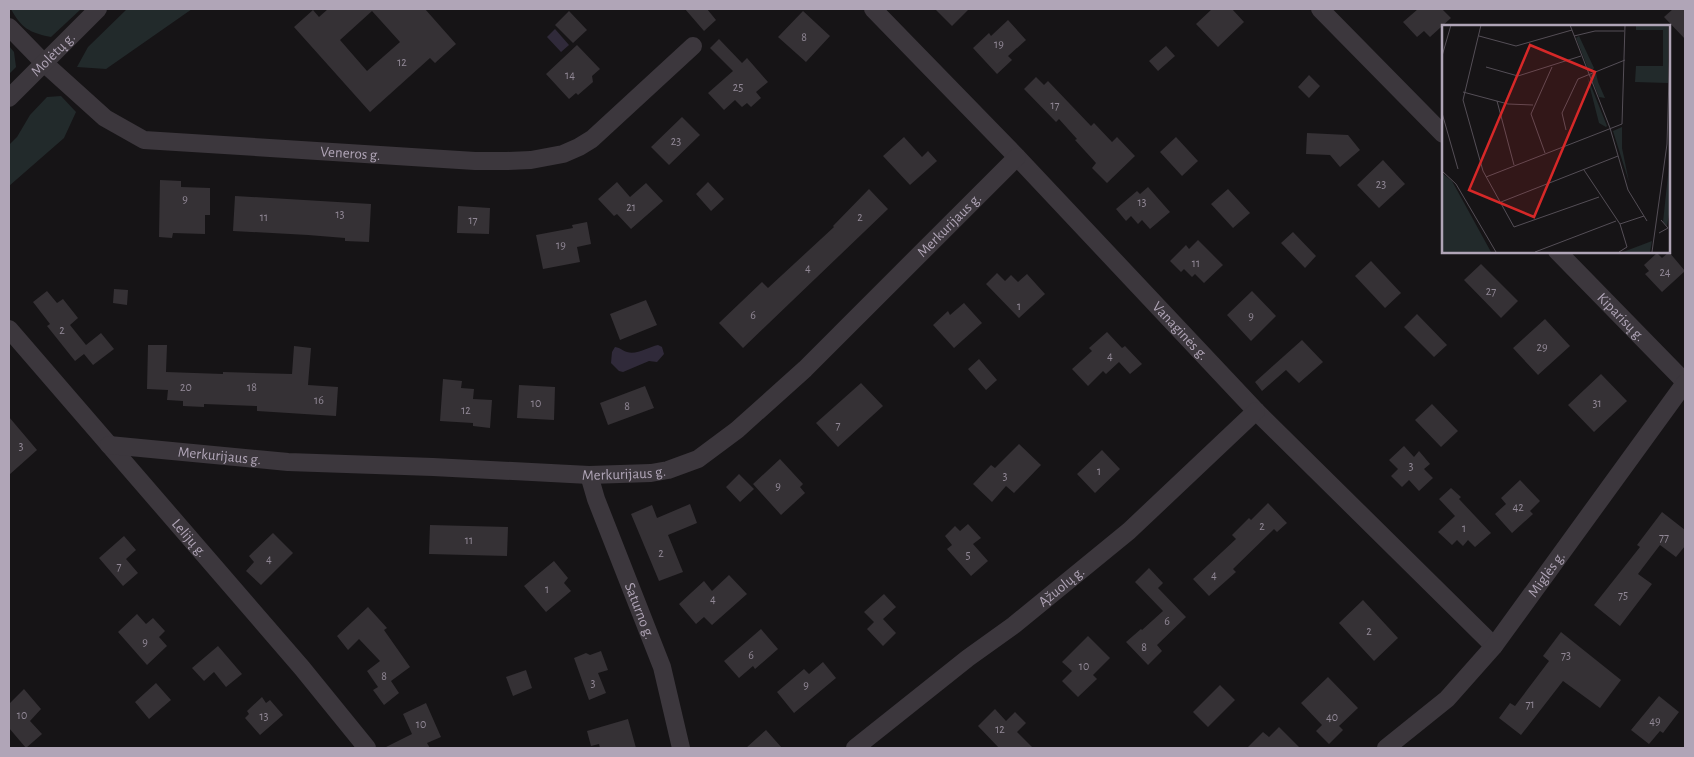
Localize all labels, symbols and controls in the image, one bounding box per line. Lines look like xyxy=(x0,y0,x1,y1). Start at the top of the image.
inset map xyxy=(1442,25,1669,252)
street label: Molėtų g. xyxy=(28,30,78,79)
house number: 8 xyxy=(801,31,807,43)
house number: 19 xyxy=(994,38,1004,50)
house number: 12 xyxy=(397,56,407,68)
house number: 14 xyxy=(565,69,575,81)
house number: 25 xyxy=(733,81,743,93)
house number: 17 xyxy=(1050,99,1060,111)
house number: 23 xyxy=(671,135,681,147)
street label: Veneros g. xyxy=(320,144,381,163)
house number: 23 xyxy=(1376,178,1386,190)
street label: Merkurijaus g. xyxy=(915,190,984,260)
house number: 9 xyxy=(182,193,188,205)
house number: 13 xyxy=(1137,196,1147,208)
house number: 21 xyxy=(626,201,636,213)
house number: 13 xyxy=(335,208,345,220)
house number: 11 xyxy=(260,211,268,223)
house number: 2 xyxy=(857,211,863,223)
house number: 17 xyxy=(468,214,478,226)
house number: 19 xyxy=(556,239,566,251)
house number: 11 xyxy=(1192,257,1200,269)
house number: 4 xyxy=(805,262,811,274)
house number: 24 xyxy=(1659,266,1671,278)
house number: 27 xyxy=(1486,285,1496,297)
street label: Kiparisų g. xyxy=(1594,290,1648,344)
street label: Vanaginės g. xyxy=(1149,299,1211,363)
house number: 1 xyxy=(1017,300,1021,312)
house number: 6 xyxy=(750,309,756,321)
house number: 9 xyxy=(1248,310,1254,322)
house number: 2 xyxy=(59,324,65,336)
house number: 29 xyxy=(1536,341,1548,353)
house number: 4 xyxy=(1107,350,1113,362)
house number: 20 xyxy=(180,381,192,393)
house number: 18 xyxy=(247,381,257,393)
house number: 16 xyxy=(314,394,324,406)
house number: 10 xyxy=(531,397,541,409)
house number: 31 xyxy=(1592,397,1602,409)
house number: 8 xyxy=(624,400,630,412)
house number: 12 xyxy=(461,404,471,416)
house number: 7 xyxy=(835,419,841,431)
house number: 3 xyxy=(19,440,24,452)
street label: Merkurijaus g. xyxy=(177,445,262,467)
house number: 3 xyxy=(1409,460,1414,472)
street label: Merkurijaus g. xyxy=(582,464,667,483)
house number: 1 xyxy=(1097,465,1101,477)
house number: 3 xyxy=(1003,470,1008,482)
house number: 9 xyxy=(775,480,781,492)
house number: 42 xyxy=(1512,501,1524,513)
street label: Lelijų g. xyxy=(169,516,210,560)
house number: 2 xyxy=(1259,520,1265,532)
house number: 1 xyxy=(1462,522,1466,534)
house number: 77 xyxy=(1659,531,1669,543)
house number: 11 xyxy=(465,534,473,546)
house number: 2 xyxy=(658,547,664,559)
house number: 5 xyxy=(965,549,971,561)
street label: Miglės g. xyxy=(1525,549,1568,600)
house number: 4 xyxy=(266,553,272,565)
house number: 7 xyxy=(116,560,122,572)
street label: Ąžuolų g. xyxy=(1036,564,1087,610)
house number: 4 xyxy=(1211,569,1217,581)
street label: Saturno g. xyxy=(622,581,657,641)
house number: 1 xyxy=(545,583,549,595)
house number: 75 xyxy=(1618,589,1628,601)
house number: 4 xyxy=(710,593,716,605)
house number: 6 xyxy=(1164,615,1170,627)
house number: 2 xyxy=(1366,625,1372,637)
house number: 9 xyxy=(142,636,148,648)
house number: 8 xyxy=(1141,641,1147,653)
house number: 6 xyxy=(748,649,754,661)
house number: 73 xyxy=(1561,649,1571,661)
house number: 10 xyxy=(1079,660,1089,672)
house number: 8 xyxy=(381,670,387,682)
house number: 3 xyxy=(591,677,596,689)
house number: 9 xyxy=(803,679,809,691)
house number: 71 xyxy=(1525,698,1535,710)
house number: 10 xyxy=(17,709,27,721)
house number: 13 xyxy=(259,710,269,722)
house number: 40 xyxy=(1326,711,1338,723)
house number: 49 xyxy=(1649,715,1661,727)
house number: 10 xyxy=(416,718,426,730)
house number: 12 xyxy=(995,723,1005,735)

